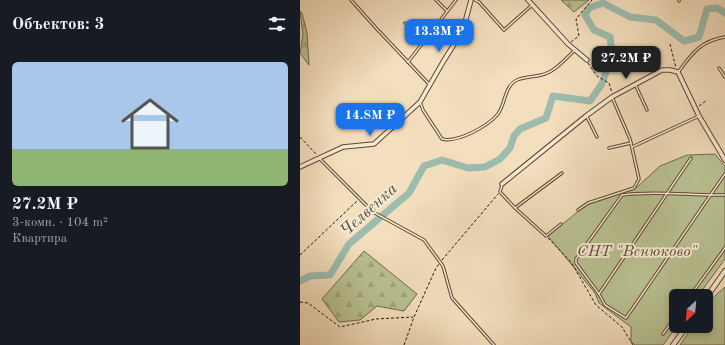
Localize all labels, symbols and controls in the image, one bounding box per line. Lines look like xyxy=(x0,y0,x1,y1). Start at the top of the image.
icon: filters xyxy=(266,13,288,35)
text: Объектов: 3 xyxy=(12,16,104,33)
pin: 13.3M ₽ xyxy=(402,19,476,53)
text: 13.3M ₽ xyxy=(414,25,464,38)
pin: 27.2M ₽ xyxy=(589,46,663,80)
text: 27.2M ₽ xyxy=(601,52,651,65)
icon: home xyxy=(114,88,186,160)
pin: 14.8M ₽ xyxy=(333,103,407,137)
text: 14.8M ₽ xyxy=(345,109,395,122)
water label: Челвенка xyxy=(337,180,401,240)
text: 27.2M ₽ xyxy=(12,196,78,213)
text: 3-комн. · 104 m² xyxy=(12,216,108,229)
text: Квартира xyxy=(12,232,67,245)
park label: СНТ "Венюково" xyxy=(577,244,698,260)
north arrow xyxy=(669,289,713,333)
map controls xyxy=(669,289,713,333)

